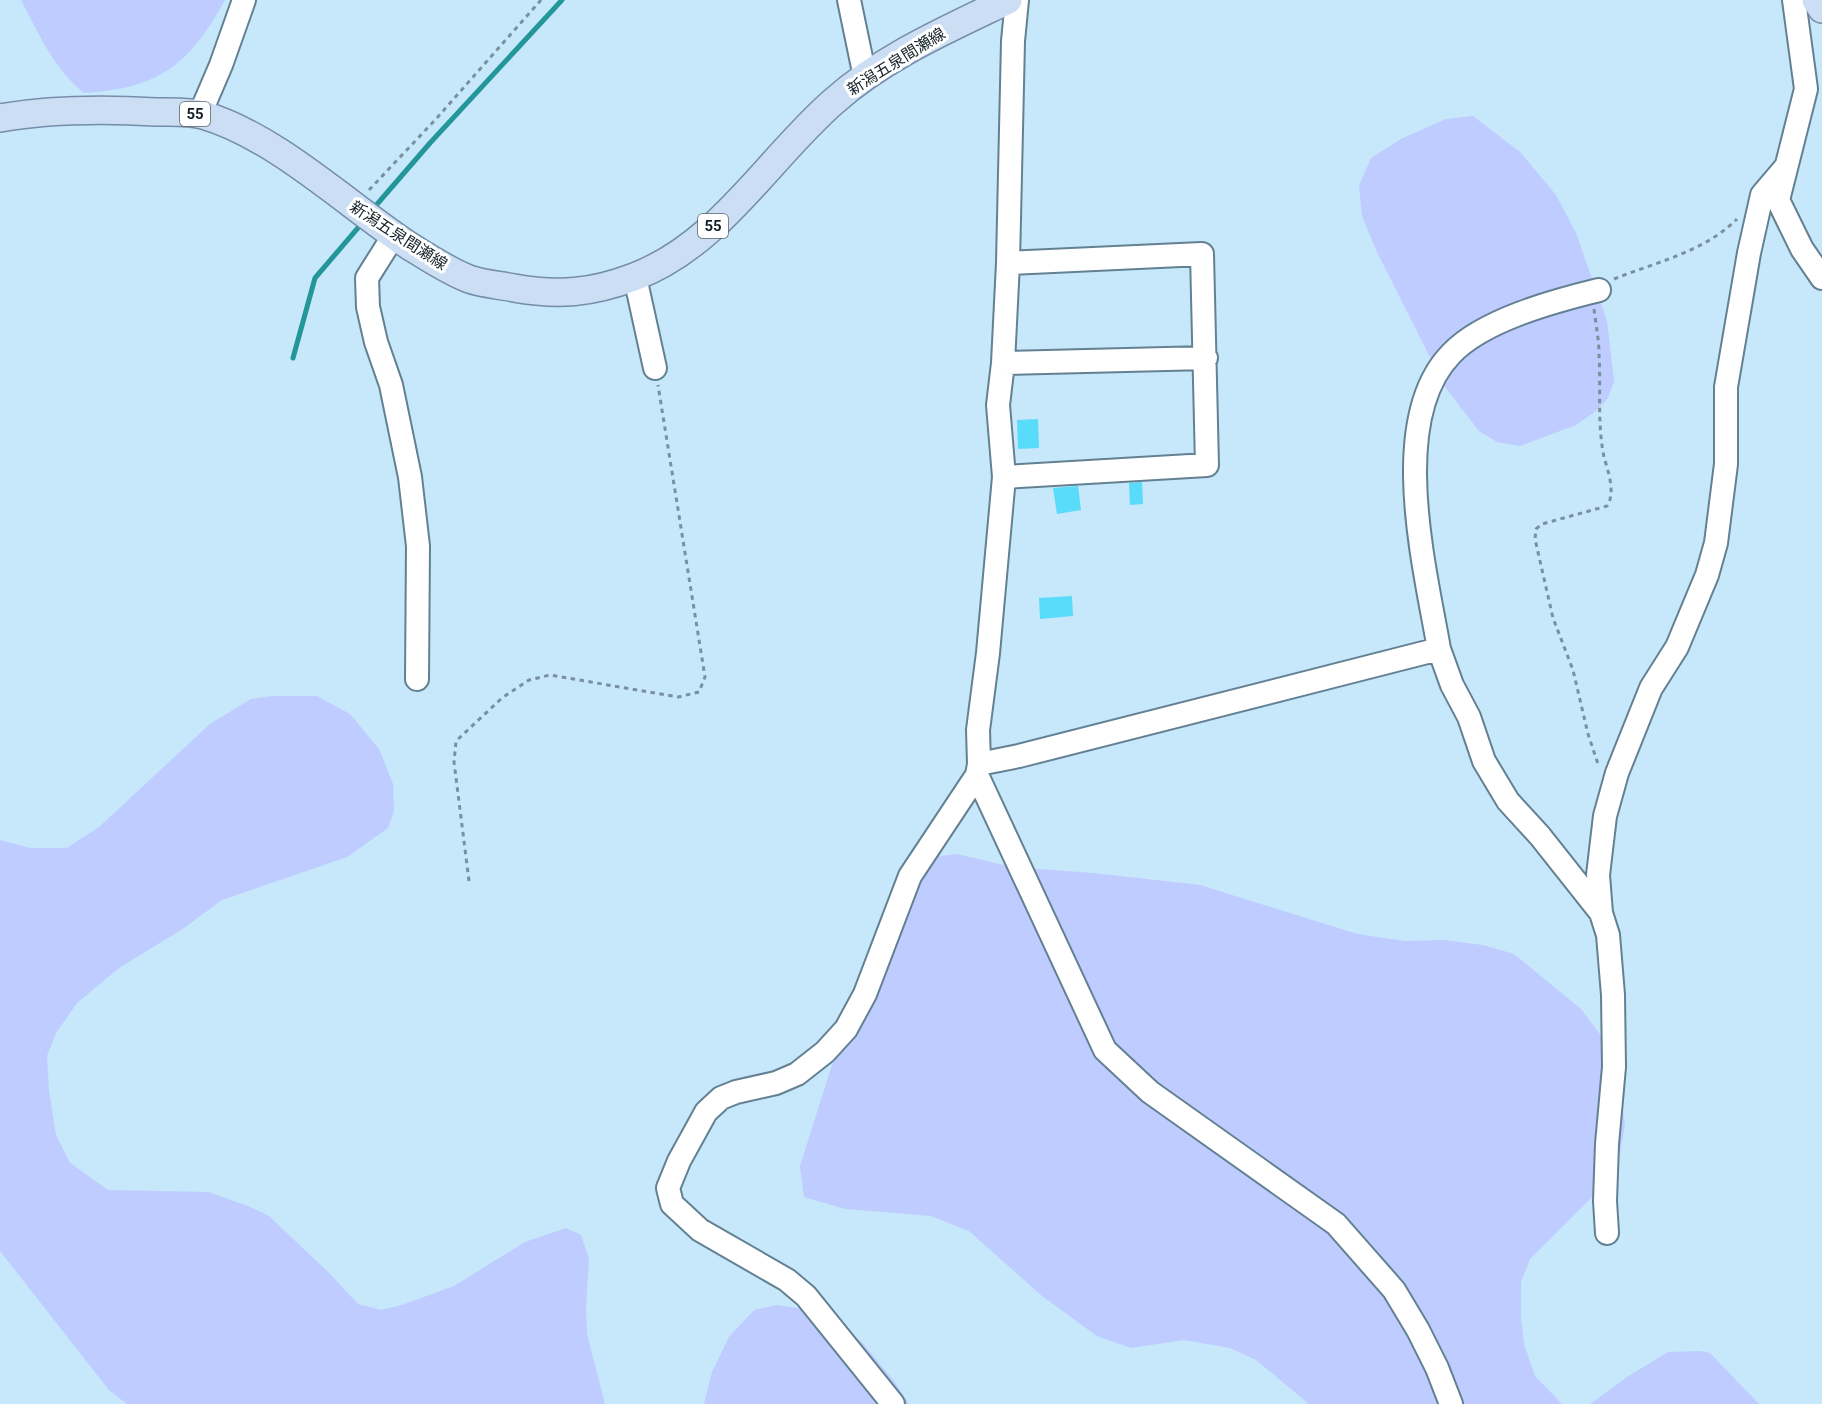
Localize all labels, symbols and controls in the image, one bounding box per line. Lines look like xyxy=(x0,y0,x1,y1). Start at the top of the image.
street label: 新潟五泉間瀬線 xyxy=(844,24,949,99)
road number: 55 xyxy=(180,102,210,126)
street label: 新潟五泉間瀬線 xyxy=(347,197,451,274)
road number: 55 xyxy=(698,214,728,238)

